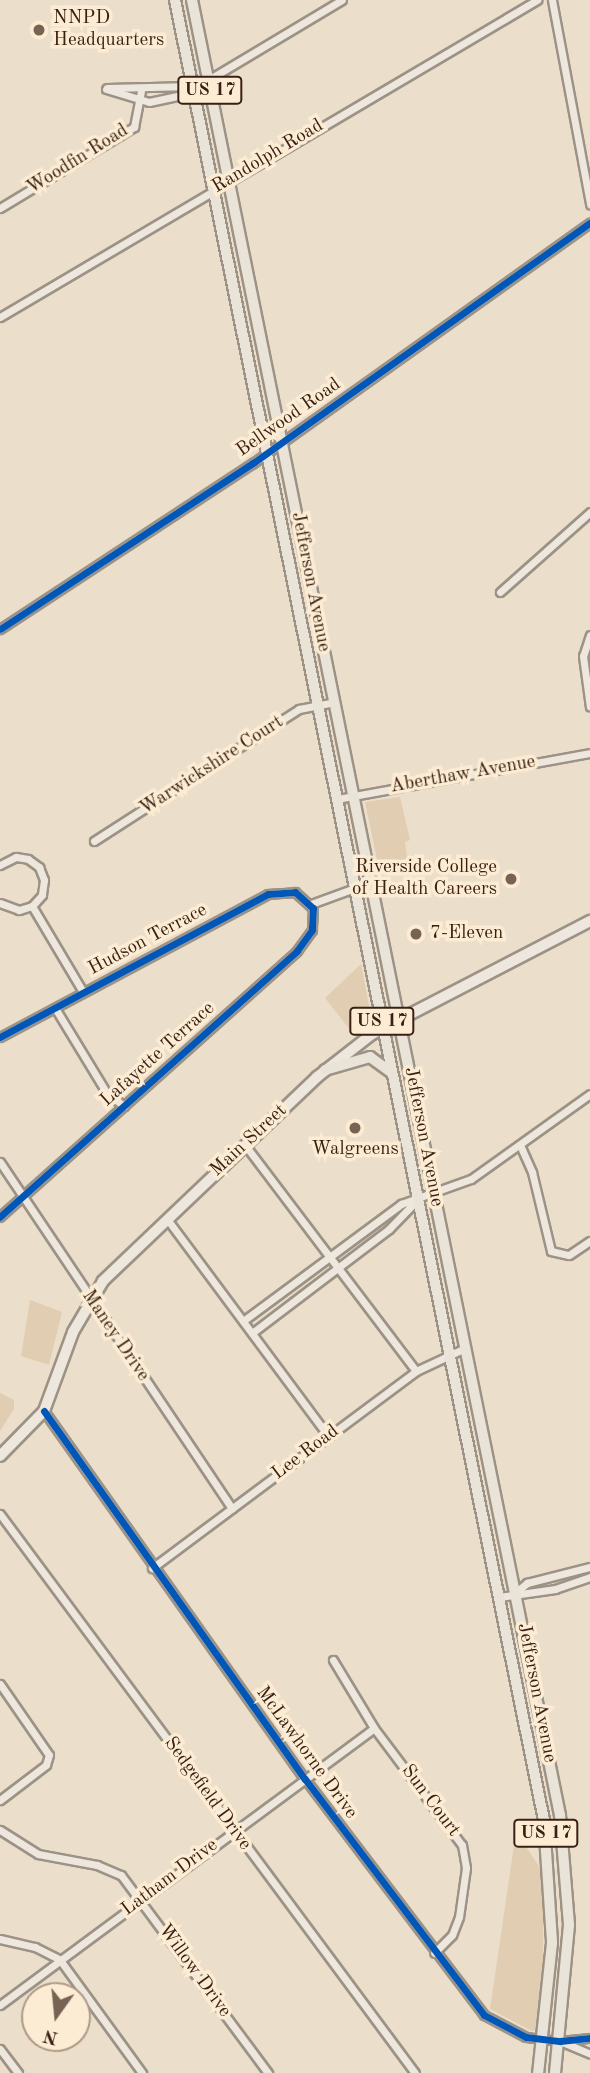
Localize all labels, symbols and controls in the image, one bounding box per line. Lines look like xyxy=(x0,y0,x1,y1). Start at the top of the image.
place label: NNPD Headquarters xyxy=(53,8,164,52)
marker: NNPD Headquarters xyxy=(31,22,47,38)
road number: US 17 xyxy=(177,76,243,104)
street label: Randolph Road xyxy=(208,115,328,199)
street label: Woodfin Road xyxy=(23,120,133,200)
street label: Bellwood Road xyxy=(232,374,346,462)
street label: Jefferson Avenue xyxy=(285,510,335,654)
street label: Warwickshire Court xyxy=(136,711,288,821)
street label: Aberthaw Avenue xyxy=(389,751,537,799)
place label: Riverside College of Health Careers xyxy=(352,857,497,901)
marker: Riverside College of Health Careers xyxy=(503,871,519,887)
street label: Hudson Terrace xyxy=(85,899,211,981)
place label: 7-Eleven xyxy=(430,923,503,945)
marker: 7-Eleven xyxy=(408,926,424,942)
street label: Lafayette Terrace xyxy=(96,998,220,1112)
road number: US 17 xyxy=(349,1006,415,1036)
street label: Jefferson Avenue xyxy=(398,1065,448,1209)
street label: Main Street xyxy=(206,1100,292,1182)
marker: Walgreens xyxy=(347,1120,363,1136)
place label: Walgreens xyxy=(311,1139,399,1161)
street label: Maney Drive xyxy=(76,1286,154,1386)
street label: Lee Road xyxy=(268,1420,344,1486)
street label: Jefferson Avenue xyxy=(511,1621,561,1765)
street label: McLawhorne Drive xyxy=(250,1682,362,1824)
street label: Sedgefield Drive xyxy=(158,1733,256,1855)
street label: Sun Court xyxy=(396,1760,464,1842)
road number: US 17 xyxy=(513,1818,579,1847)
street label: Latham Drive xyxy=(117,1834,223,1922)
street label: Willow Drive xyxy=(153,1920,235,2022)
north arrow xyxy=(21,1982,91,2052)
text: N xyxy=(41,2025,60,2047)

